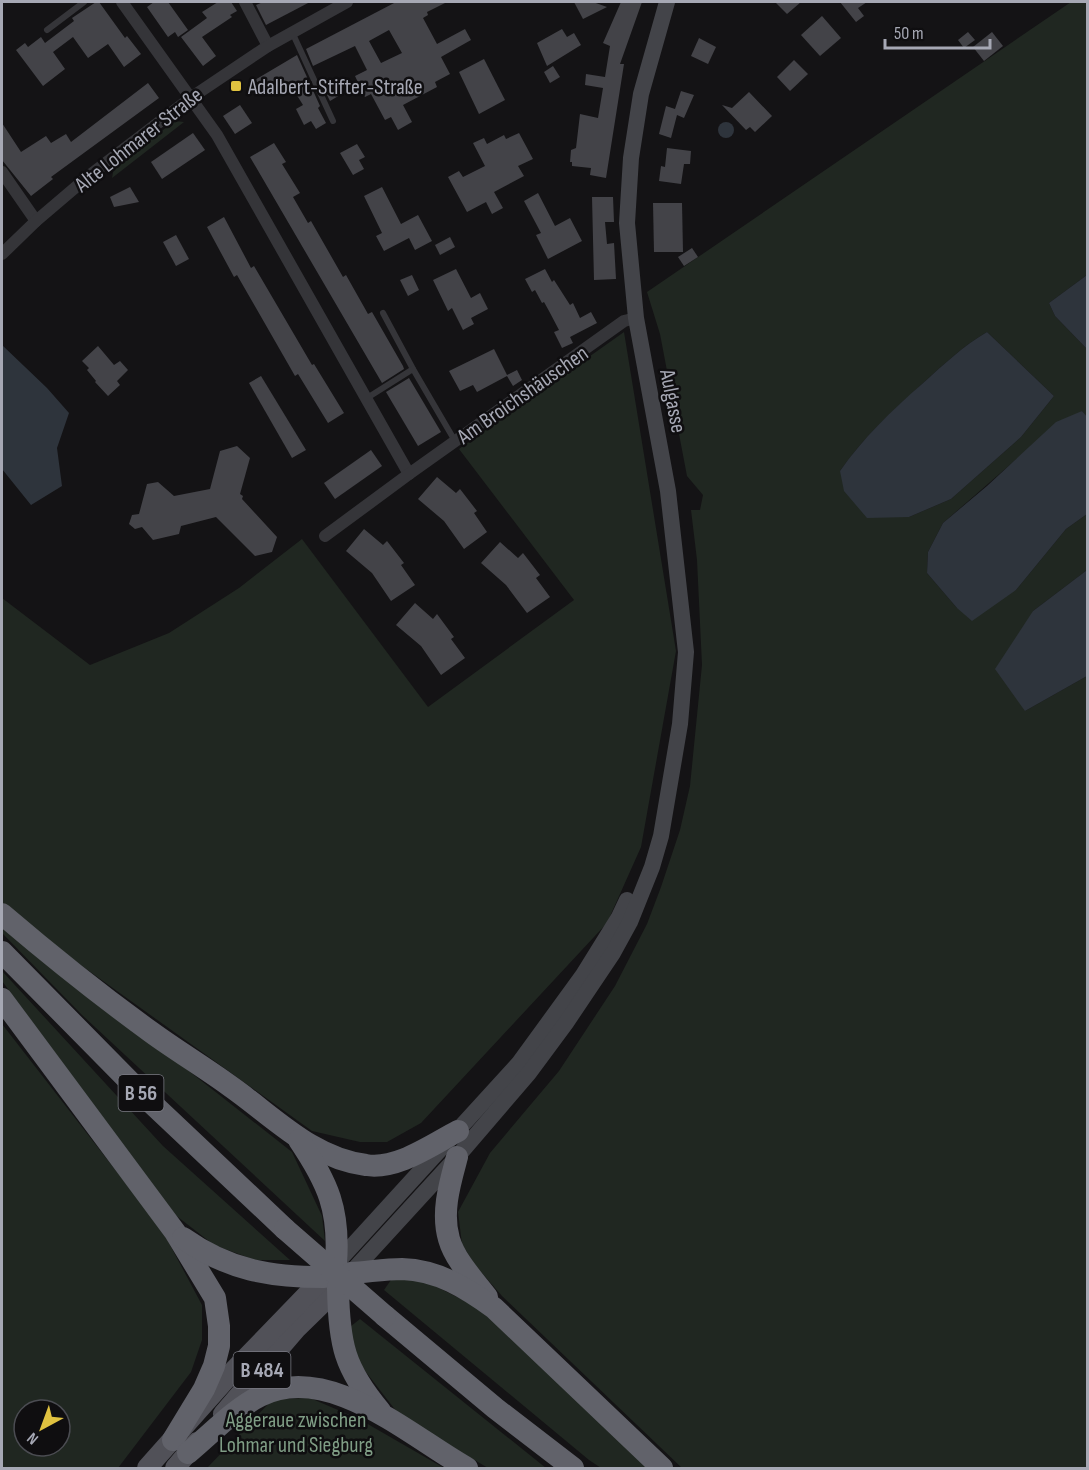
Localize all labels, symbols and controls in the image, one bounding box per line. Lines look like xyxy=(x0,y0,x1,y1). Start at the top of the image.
scale bar xyxy=(885,12,990,50)
text: 50 m xyxy=(894,23,924,44)
place label: Adalbert-Stifter-Straße xyxy=(247,74,423,101)
marker: Adalbert-Stifter-Straße xyxy=(229,79,243,93)
street label: Alte Lohmarer Straße xyxy=(69,82,208,199)
street label: Am Broichshäuschen xyxy=(451,340,594,451)
street label: Aulgasse xyxy=(653,366,692,435)
road number: B 56 xyxy=(118,1075,164,1111)
road number: B 484 xyxy=(234,1352,290,1388)
north arrow xyxy=(12,1398,72,1458)
park label: Aggeraue zwischen Lohmar und Siegburg xyxy=(219,1407,373,1459)
text: N xyxy=(24,1428,43,1448)

